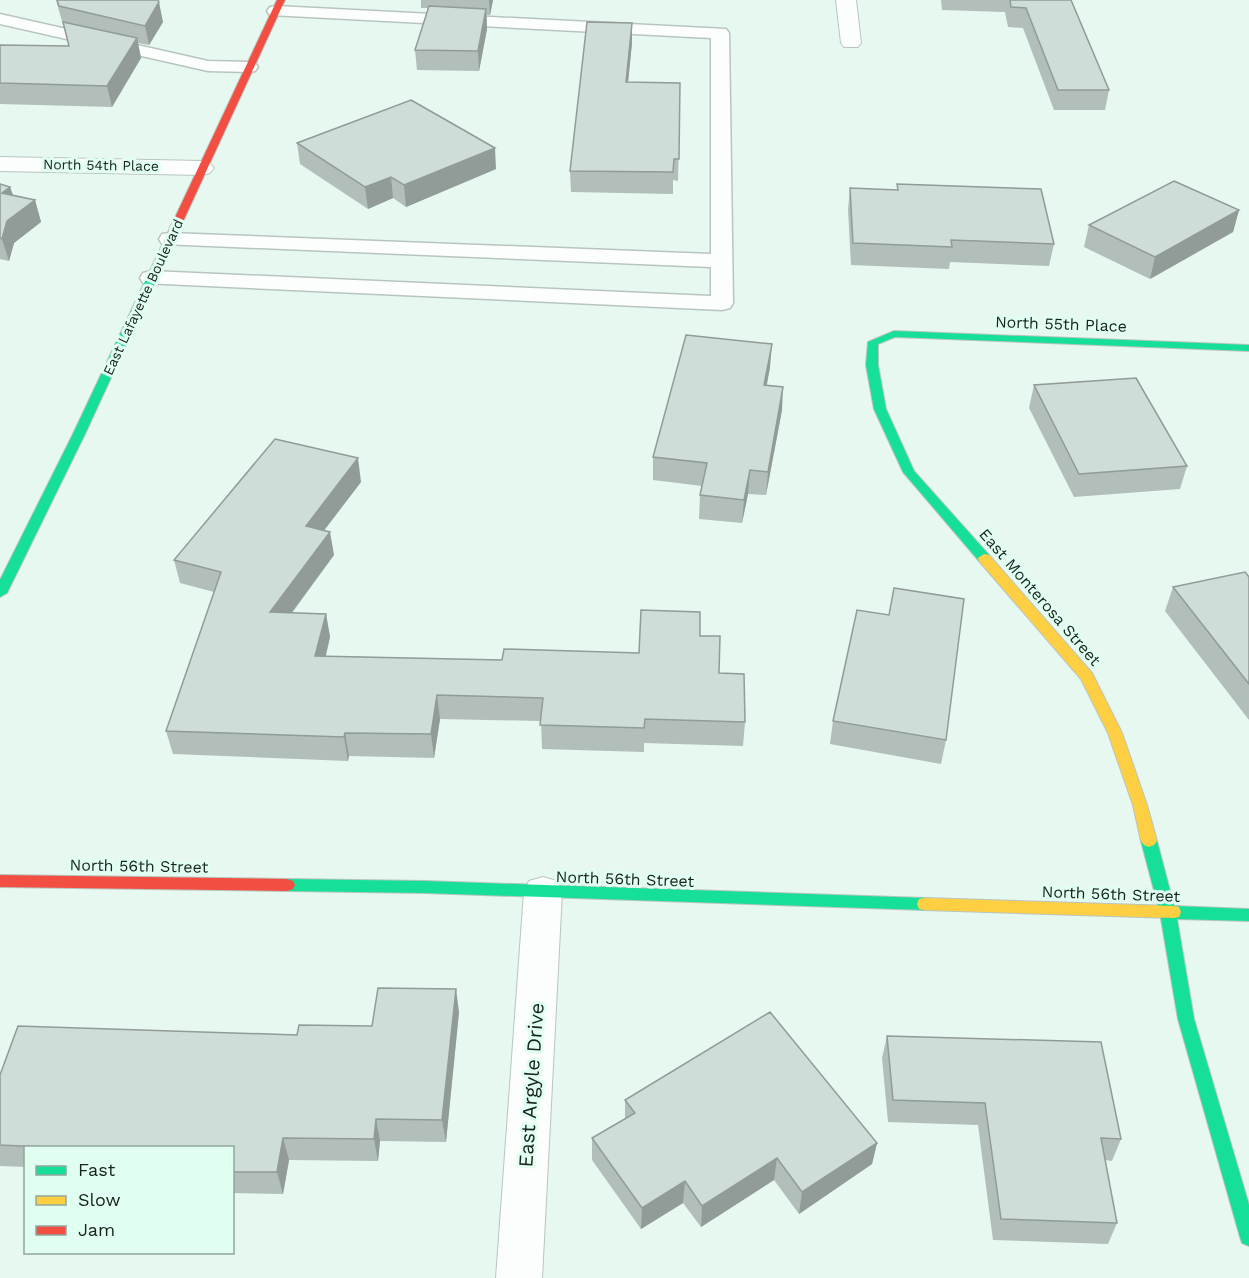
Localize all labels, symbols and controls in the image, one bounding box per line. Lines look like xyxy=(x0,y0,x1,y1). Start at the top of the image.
street label: North 54th Place xyxy=(43,156,159,174)
street label: East Lafayette Boulevard xyxy=(100,217,186,377)
street label: North 55th Place xyxy=(995,312,1127,336)
street label: East Monterosa Street xyxy=(975,525,1105,670)
street label: North 56th Street xyxy=(70,855,209,877)
street label: North 56th Street xyxy=(555,867,695,891)
street label: North 56th Street xyxy=(1041,882,1181,906)
street label: East Argyle Drive xyxy=(513,1002,549,1168)
legend xyxy=(24,1146,234,1254)
text: Fast xyxy=(78,1159,116,1180)
text: Slow xyxy=(78,1189,121,1210)
text: Jam xyxy=(78,1219,115,1240)

